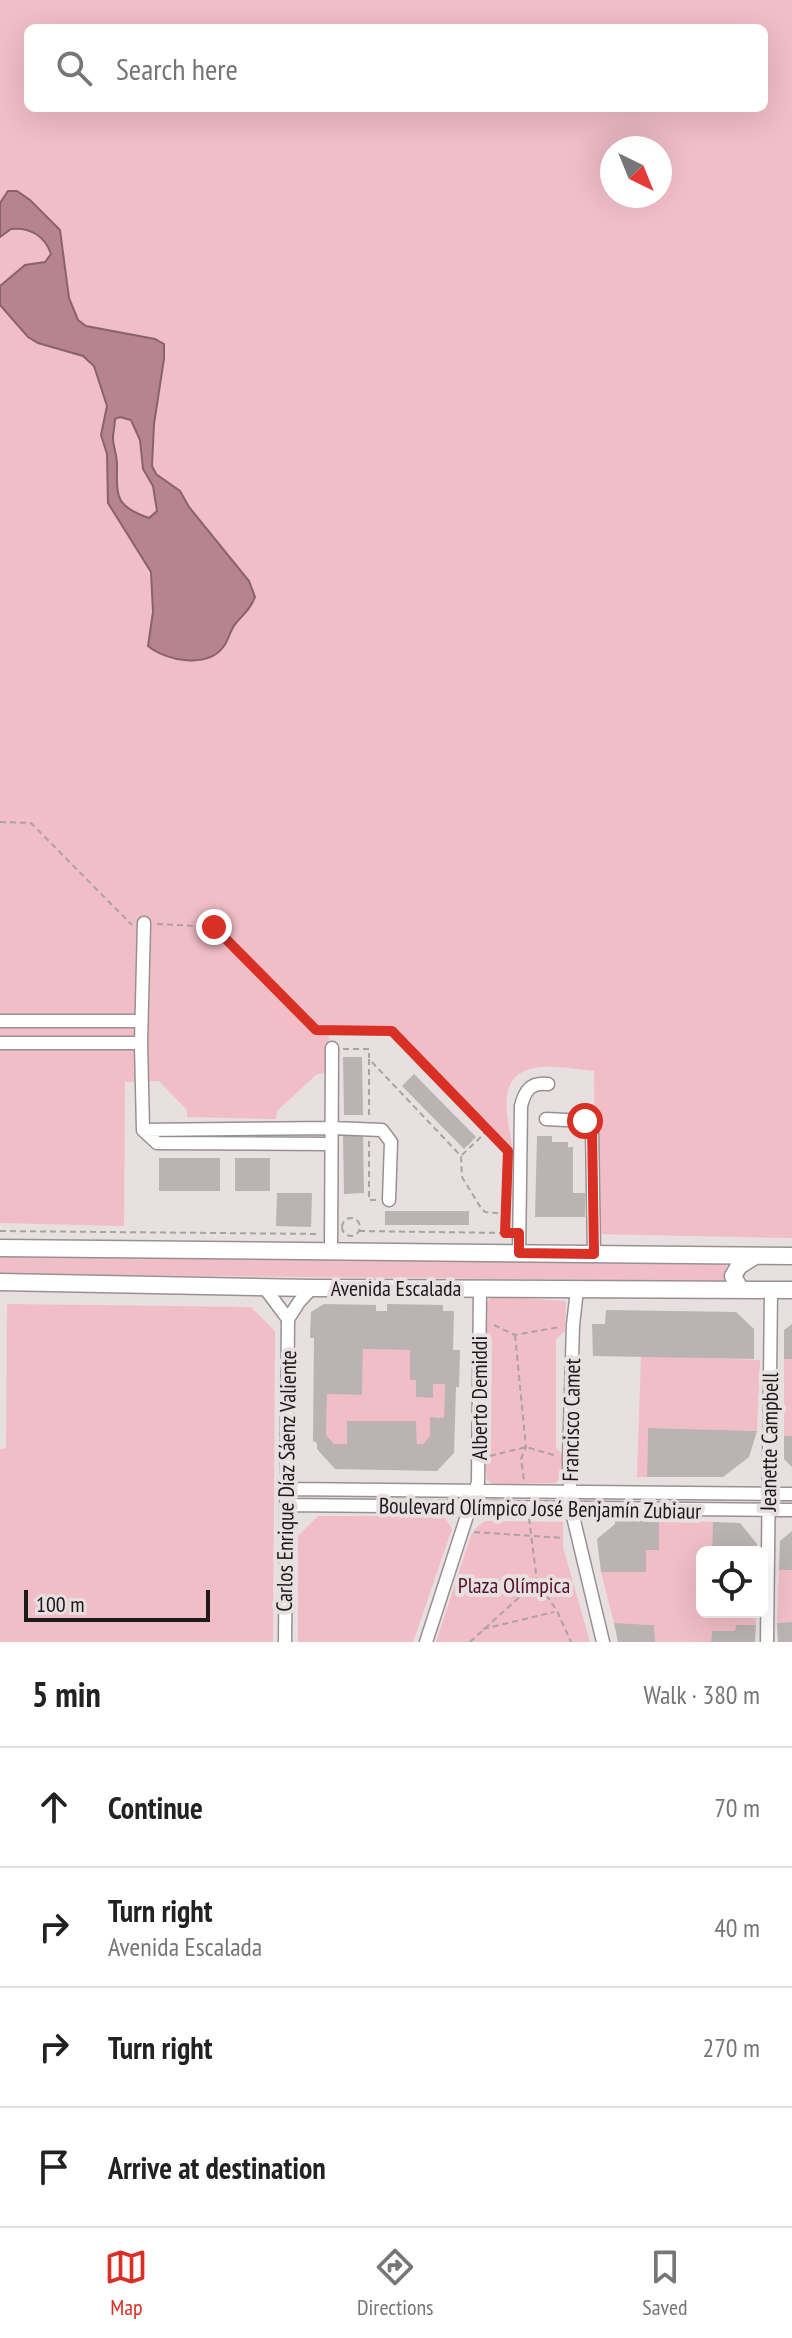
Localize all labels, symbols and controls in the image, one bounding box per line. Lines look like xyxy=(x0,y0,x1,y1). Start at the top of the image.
search box xyxy=(24,24,768,112)
icon: search xyxy=(52,46,96,90)
text: Search here xyxy=(116,49,238,88)
north arrow xyxy=(600,136,672,208)
route end xyxy=(196,909,232,945)
route start xyxy=(567,1103,603,1139)
street label: Avenida Escalada xyxy=(331,1274,461,1302)
street label: Alberto Demiddi xyxy=(465,1336,493,1460)
street label: Carlos Enrique Díaz Sáenz Valiente xyxy=(270,1350,302,1612)
street label: Francisco Camet xyxy=(556,1358,586,1482)
street label: Jeanette Campbell xyxy=(754,1371,784,1513)
street label: Boulevard Olímpico José Benjamín Zubiaur xyxy=(379,1491,701,1525)
map controls xyxy=(696,1546,768,1618)
button: locate xyxy=(696,1546,768,1618)
park label: Plaza Olímpica xyxy=(458,1571,570,1599)
scale bar xyxy=(24,1586,210,1622)
text: 100 m xyxy=(36,1590,85,1618)
text: 5 min xyxy=(32,1672,101,1716)
text: Walk · 380 m xyxy=(643,1678,760,1711)
icon: ahead xyxy=(32,1785,76,1829)
text: Continue xyxy=(108,1788,203,1827)
text: 70 m xyxy=(714,1791,760,1824)
text: Turn right xyxy=(108,1891,212,1930)
icon: right xyxy=(32,1905,76,1949)
text: 40 m xyxy=(714,1911,760,1944)
text: Avenida Escalada xyxy=(108,1930,262,1963)
icon: right xyxy=(32,2025,76,2069)
text: Turn right xyxy=(108,2028,212,2067)
text: 270 m xyxy=(702,2031,760,2064)
icon: arrive xyxy=(32,2145,76,2189)
text: Arrive at destination xyxy=(108,2148,326,2187)
tab: Map xyxy=(104,2245,148,2321)
tab: Directions xyxy=(357,2245,434,2321)
tab: Saved xyxy=(642,2245,688,2321)

